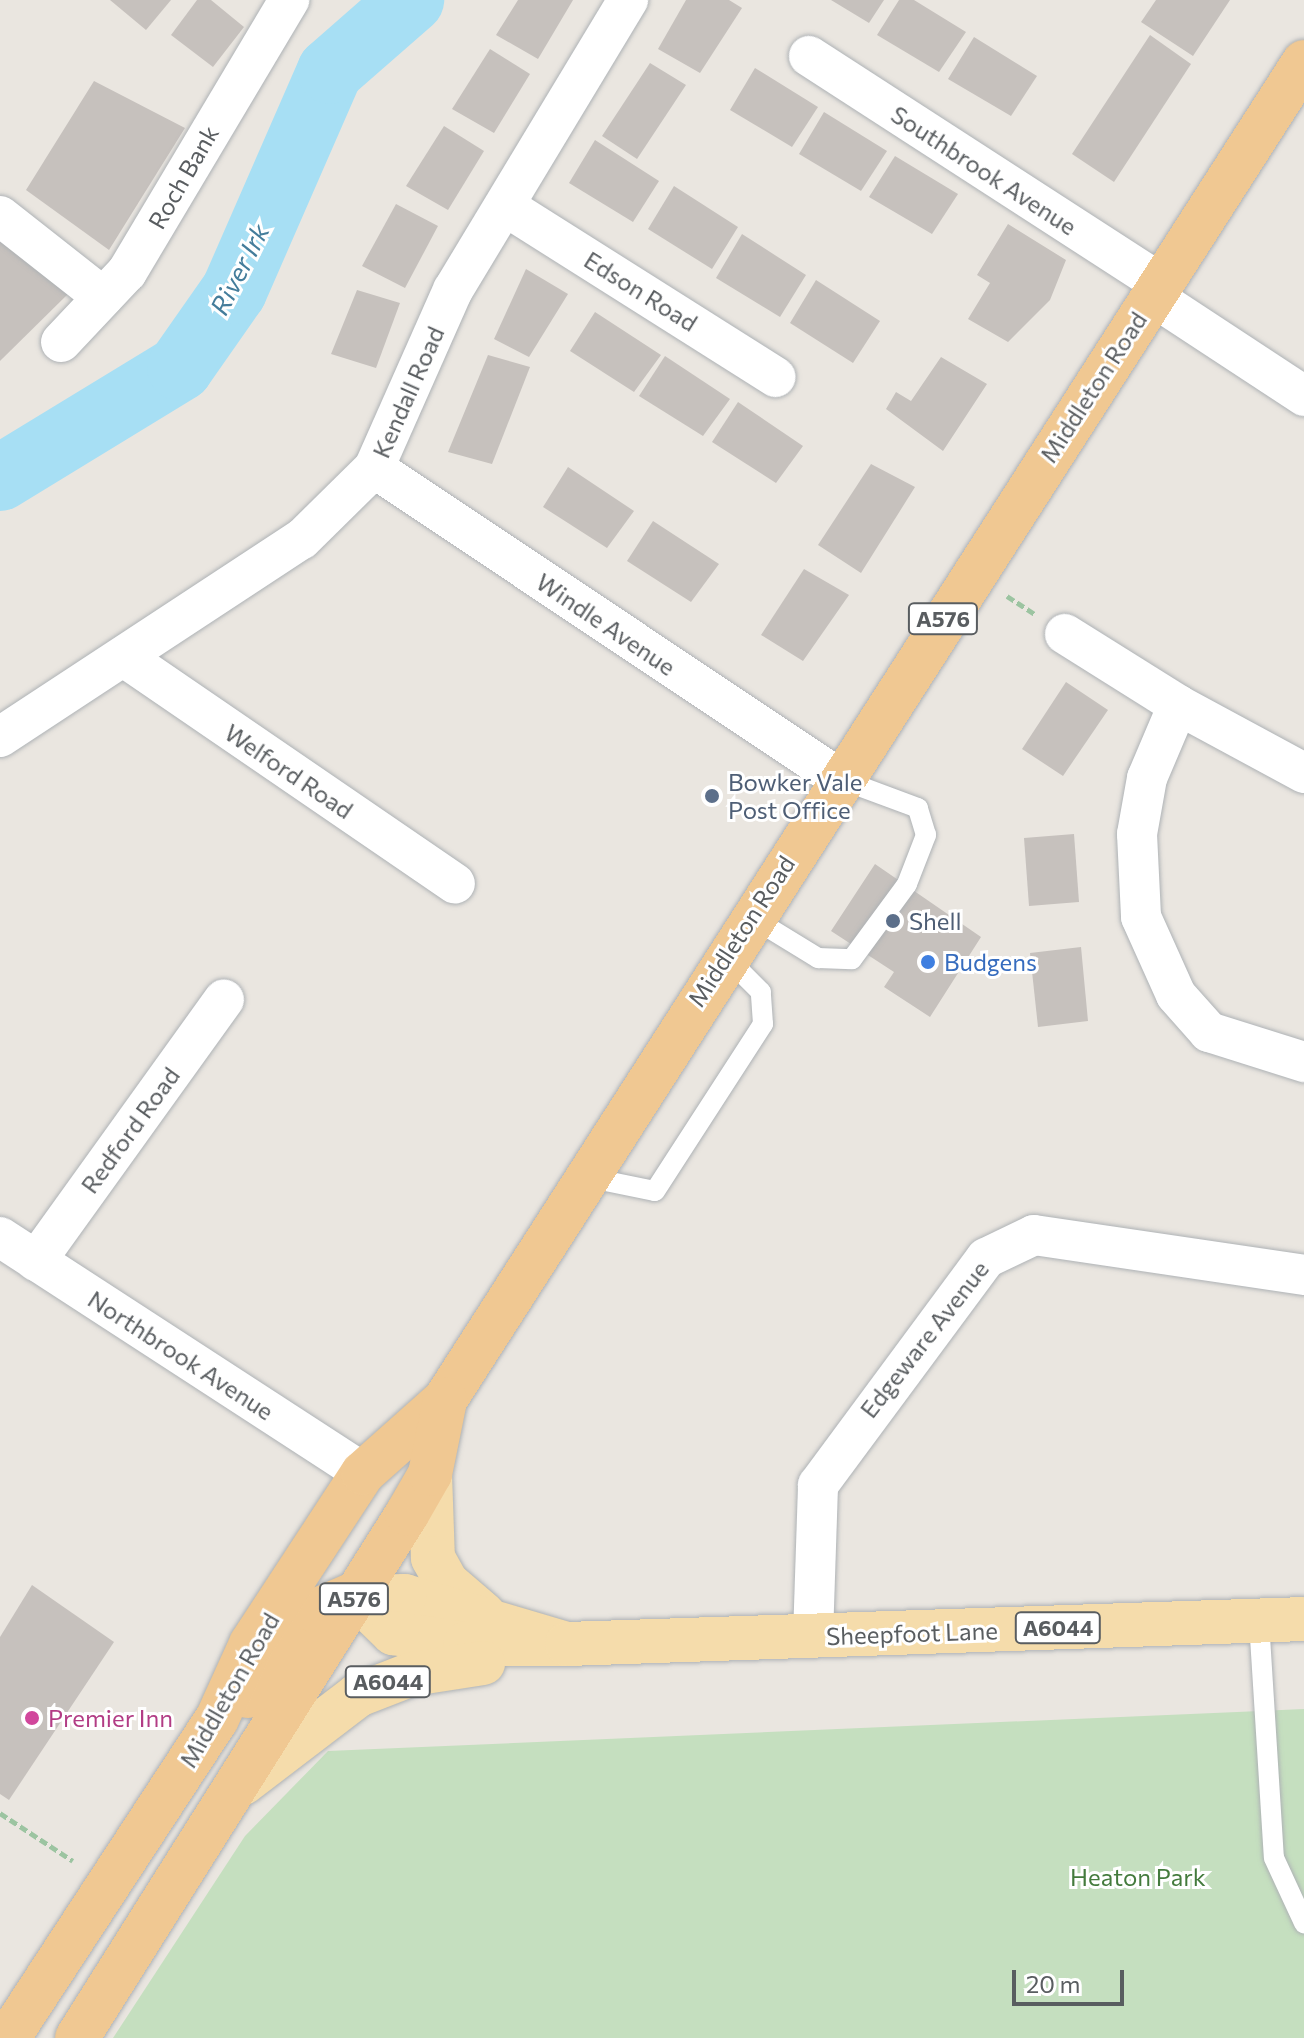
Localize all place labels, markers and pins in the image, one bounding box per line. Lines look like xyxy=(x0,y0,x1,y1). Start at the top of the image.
place label: Bowker Vale Post Office xyxy=(728,768,862,824)
marker: Bowker Vale Post Office xyxy=(703,787,721,805)
place label: Shell xyxy=(909,907,962,935)
marker: Shell xyxy=(884,912,902,930)
place label: Budgens xyxy=(944,948,1037,976)
marker: Budgens xyxy=(919,953,937,971)
place label: Premier Inn xyxy=(48,1704,173,1732)
marker: Premier Inn xyxy=(23,1709,41,1727)

